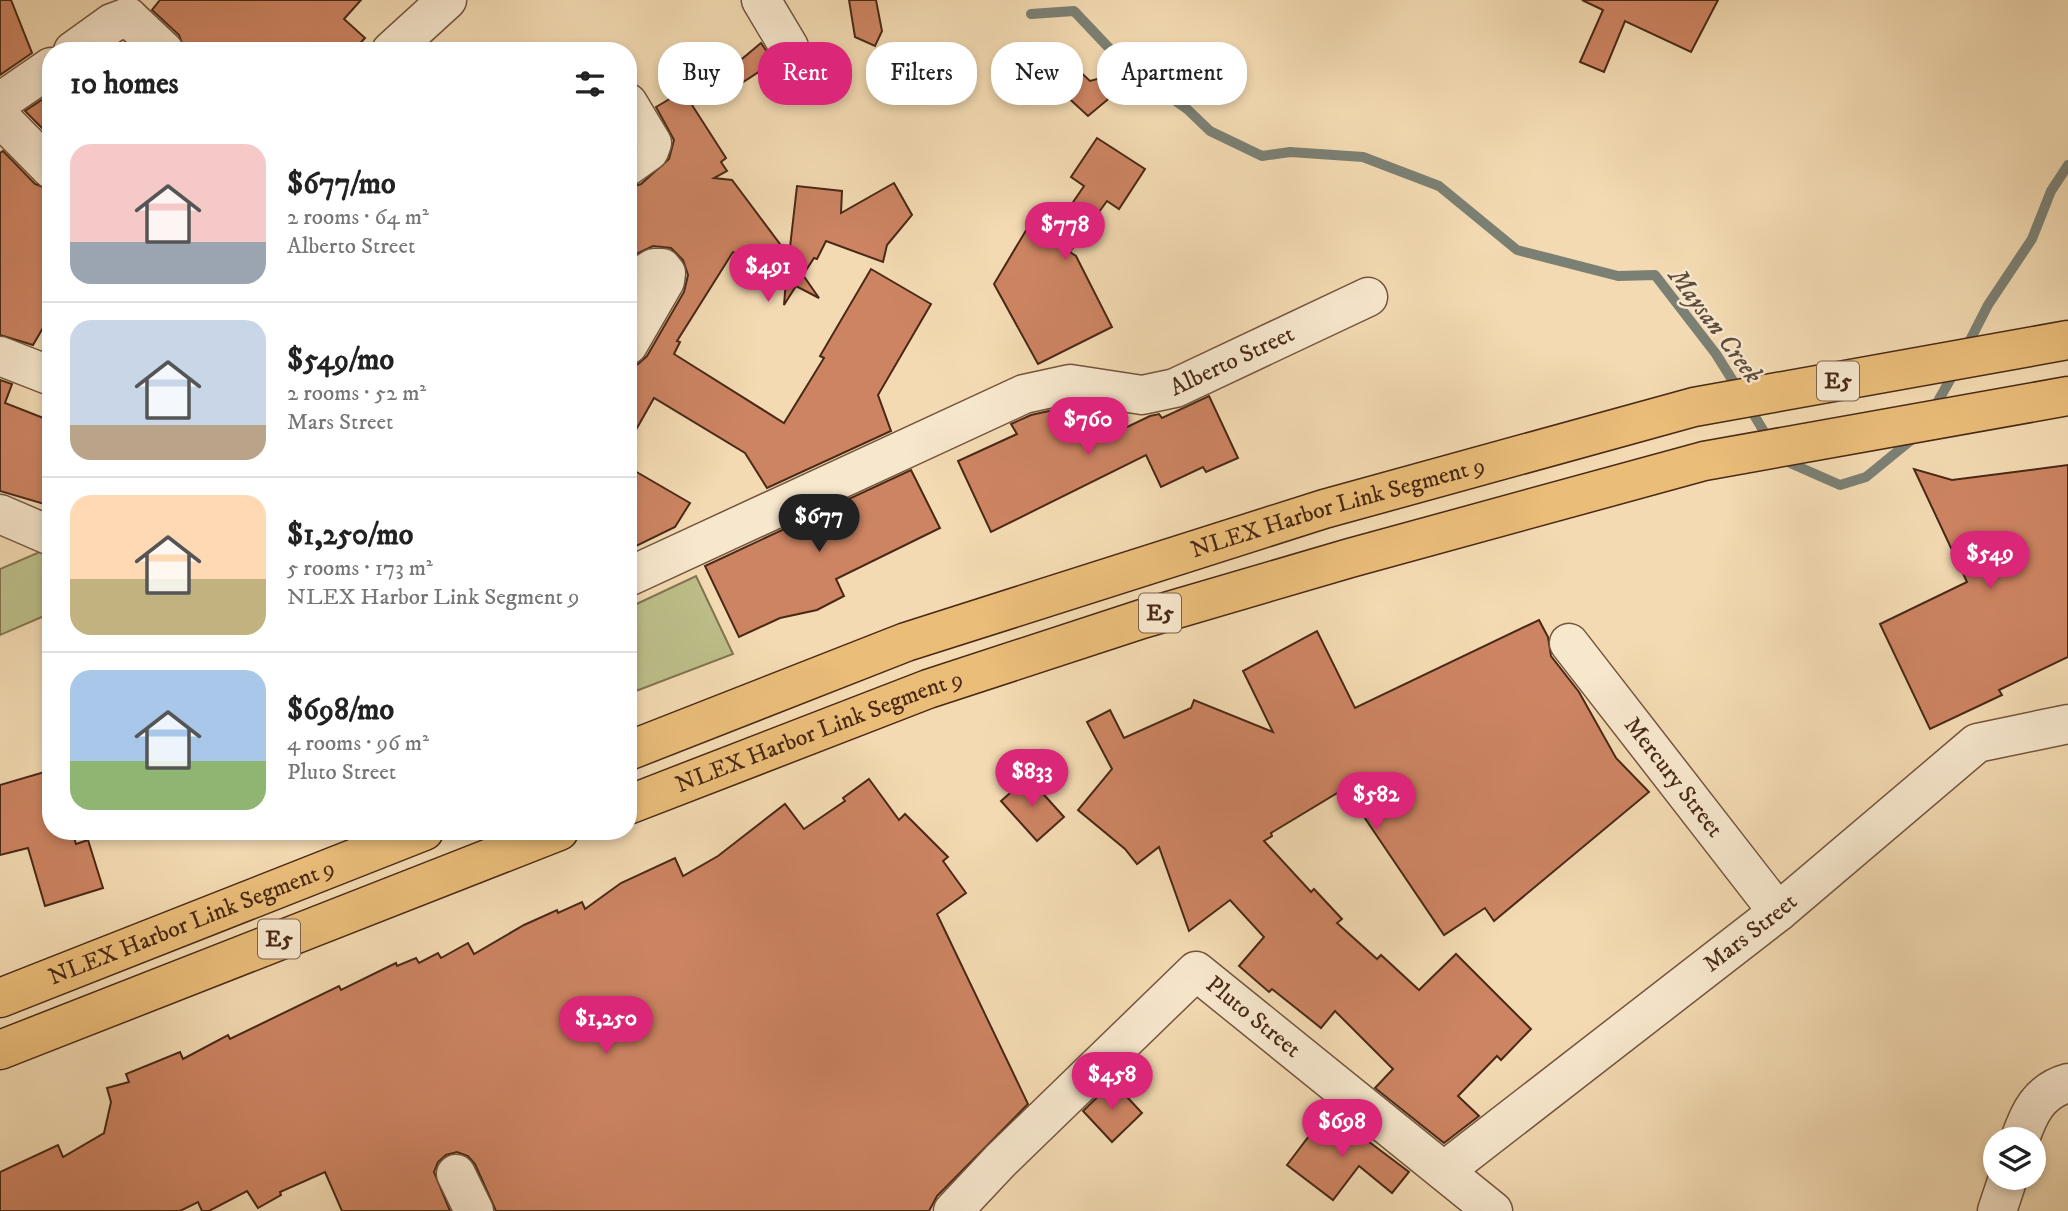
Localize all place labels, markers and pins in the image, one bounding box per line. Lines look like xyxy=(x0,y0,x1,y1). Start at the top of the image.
pin: $778 xyxy=(1024,202,1106,262)
pin: $491 xyxy=(727,244,809,304)
pin: $760 xyxy=(1047,398,1129,457)
pin: $677 xyxy=(778,494,860,554)
pin: $549 xyxy=(1949,532,2031,591)
pin: $833 xyxy=(991,750,1073,809)
pin: $582 xyxy=(1335,772,1417,832)
pin: $1,250 xyxy=(549,996,663,1056)
pin: $458 xyxy=(1071,1052,1153,1112)
pin: $698 xyxy=(1301,1100,1383,1159)

